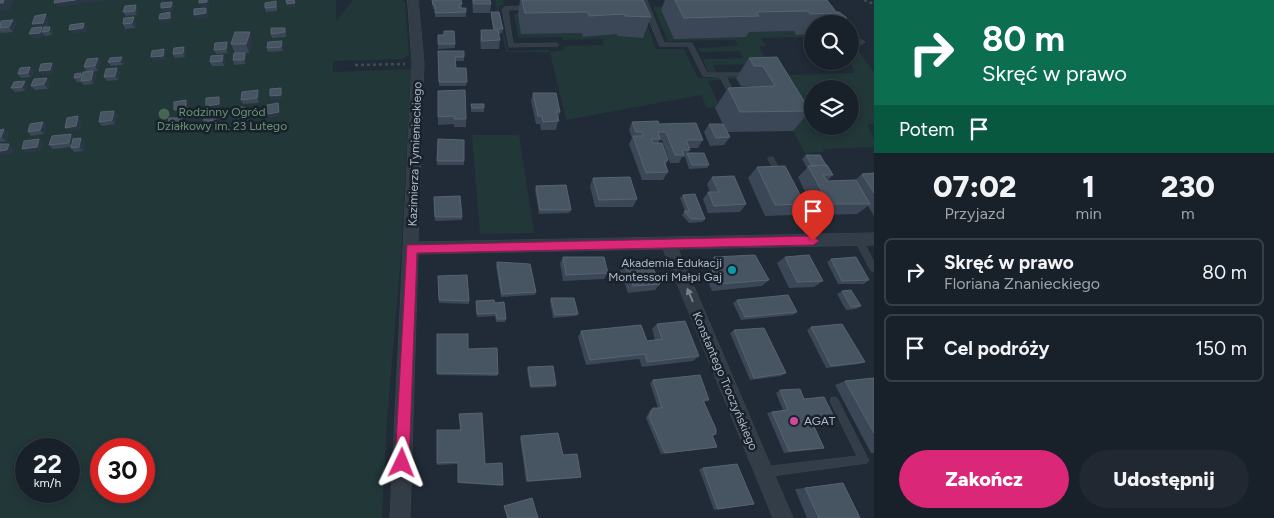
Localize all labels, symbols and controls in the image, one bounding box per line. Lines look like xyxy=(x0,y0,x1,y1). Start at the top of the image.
map controls xyxy=(804,15,859,135)
button: search xyxy=(804,15,859,70)
text: 80 m xyxy=(982,18,1065,60)
icon: right xyxy=(899,20,964,85)
text: Skręć w prawo xyxy=(982,60,1127,87)
button: layers xyxy=(804,80,859,135)
street label: Kazimierza Tymienieckiego xyxy=(405,81,425,227)
park label: Rodzinny Ogród Działkowy im. 23 Lutego xyxy=(157,105,287,133)
icon: arrive xyxy=(965,115,993,143)
text: Potem xyxy=(899,118,955,141)
text: 07:02 xyxy=(933,168,1016,205)
text: 1 xyxy=(1082,168,1095,205)
text: 230 xyxy=(1161,168,1215,205)
pin xyxy=(792,190,834,241)
icon: arrive xyxy=(799,197,827,225)
text: Przyjazd xyxy=(944,204,1005,223)
text: min xyxy=(1076,204,1102,223)
text: m xyxy=(1181,204,1195,223)
text: Skręć w prawo xyxy=(944,251,1074,274)
place label: Akademia Edukacji Montessori Małpi Gaj xyxy=(608,256,722,284)
icon: right xyxy=(901,258,929,286)
text: 80 m xyxy=(1202,261,1247,284)
marker: Akademia Edukacji Montessori Małpi Gaj xyxy=(726,264,738,276)
text: Floriana Znanieckiego xyxy=(944,274,1100,293)
one-way arrow xyxy=(685,288,693,302)
street label: Konstantego Troczyńskiego xyxy=(689,310,761,452)
icon: arrive xyxy=(901,334,929,362)
text: Cel podróży xyxy=(944,337,1050,360)
text: 150 m xyxy=(1195,337,1247,360)
place label: AGAT xyxy=(804,414,836,428)
marker: AGAT xyxy=(788,415,800,427)
position arrow xyxy=(375,436,427,488)
speed limit sign: 30 xyxy=(90,438,155,503)
text: 22 xyxy=(33,449,62,479)
button: Zakończ xyxy=(899,450,1069,508)
button: Udostępnij xyxy=(1079,450,1249,508)
text: km/h xyxy=(34,476,61,490)

